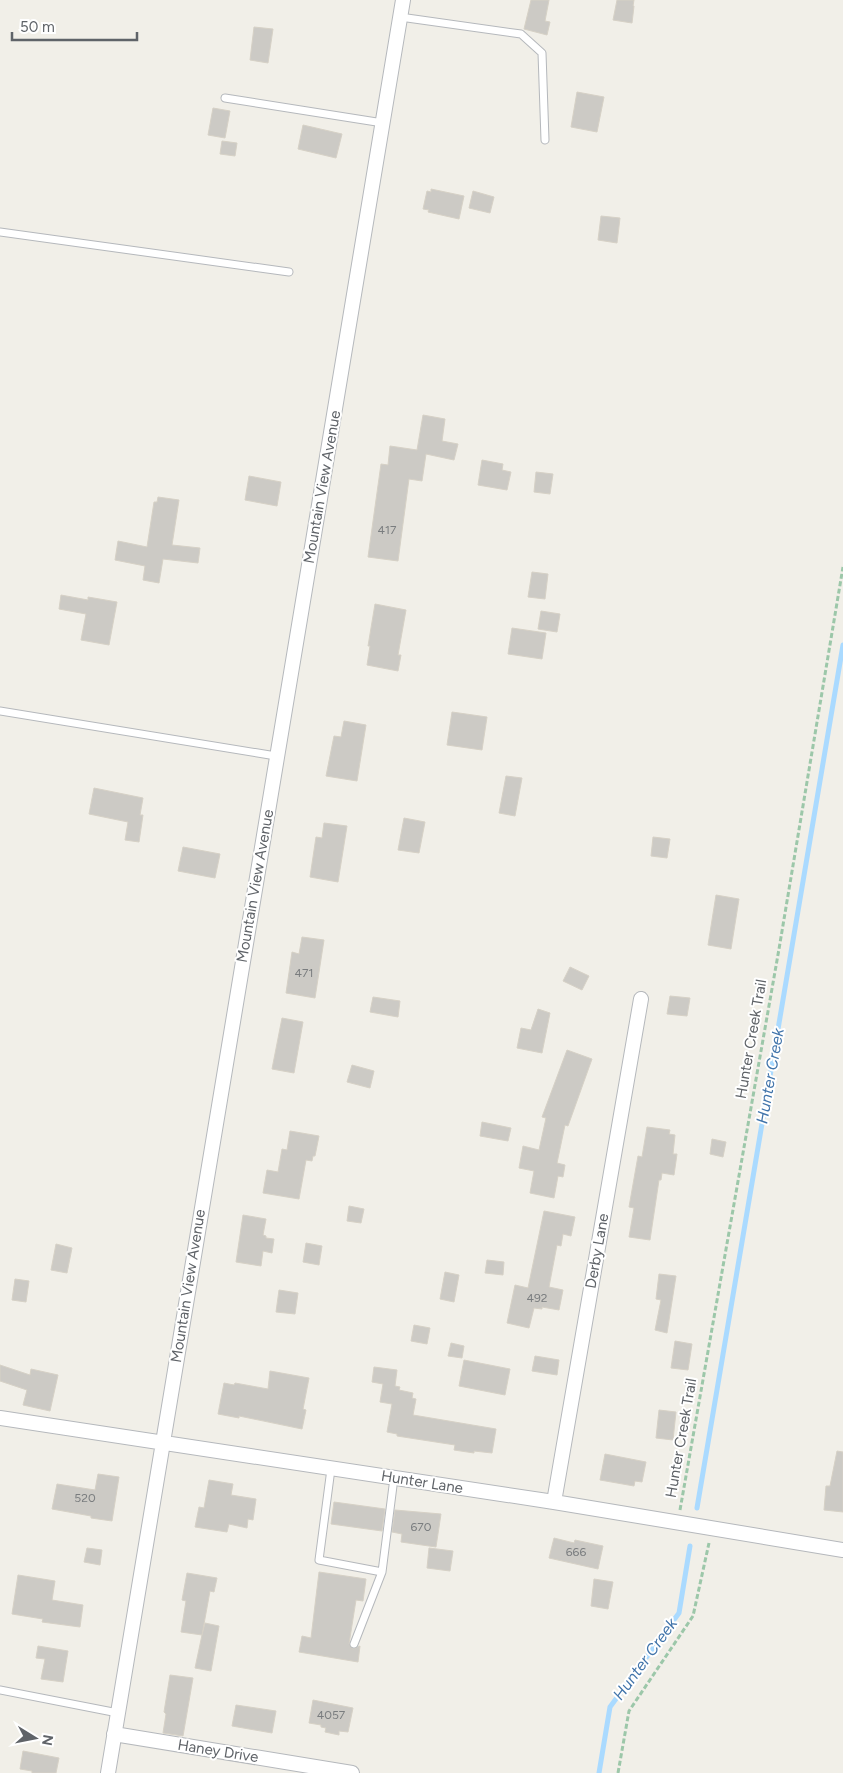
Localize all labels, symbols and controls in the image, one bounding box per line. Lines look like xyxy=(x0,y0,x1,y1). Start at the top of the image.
scale bar xyxy=(12,10,138,42)
text: 50 m xyxy=(20,18,55,36)
street label: Mountain View Avenue xyxy=(300,409,344,565)
house number: 417 xyxy=(378,523,397,537)
street label: Mountain View Avenue xyxy=(233,808,277,964)
house number: 471 xyxy=(295,966,313,980)
street label: Hunter Creek Trail xyxy=(732,978,770,1100)
water label: Hunter Creek xyxy=(752,1027,788,1125)
street label: Mountain View Avenue xyxy=(167,1208,209,1364)
street label: Derby Lane xyxy=(582,1212,612,1290)
house number: 492 xyxy=(527,1291,547,1305)
street label: Hunter Creek Trail xyxy=(662,1377,700,1499)
street label: Hunter Lane xyxy=(380,1467,464,1497)
house number: 520 xyxy=(74,1491,96,1505)
house number: 670 xyxy=(411,1520,432,1534)
house number: 666 xyxy=(566,1545,586,1559)
water label: Hunter Creek xyxy=(609,1613,682,1704)
house number: 4057 xyxy=(317,1708,346,1722)
north arrow xyxy=(10,1713,60,1763)
text: N xyxy=(38,1733,57,1747)
street label: Haney Drive xyxy=(176,1736,260,1766)

